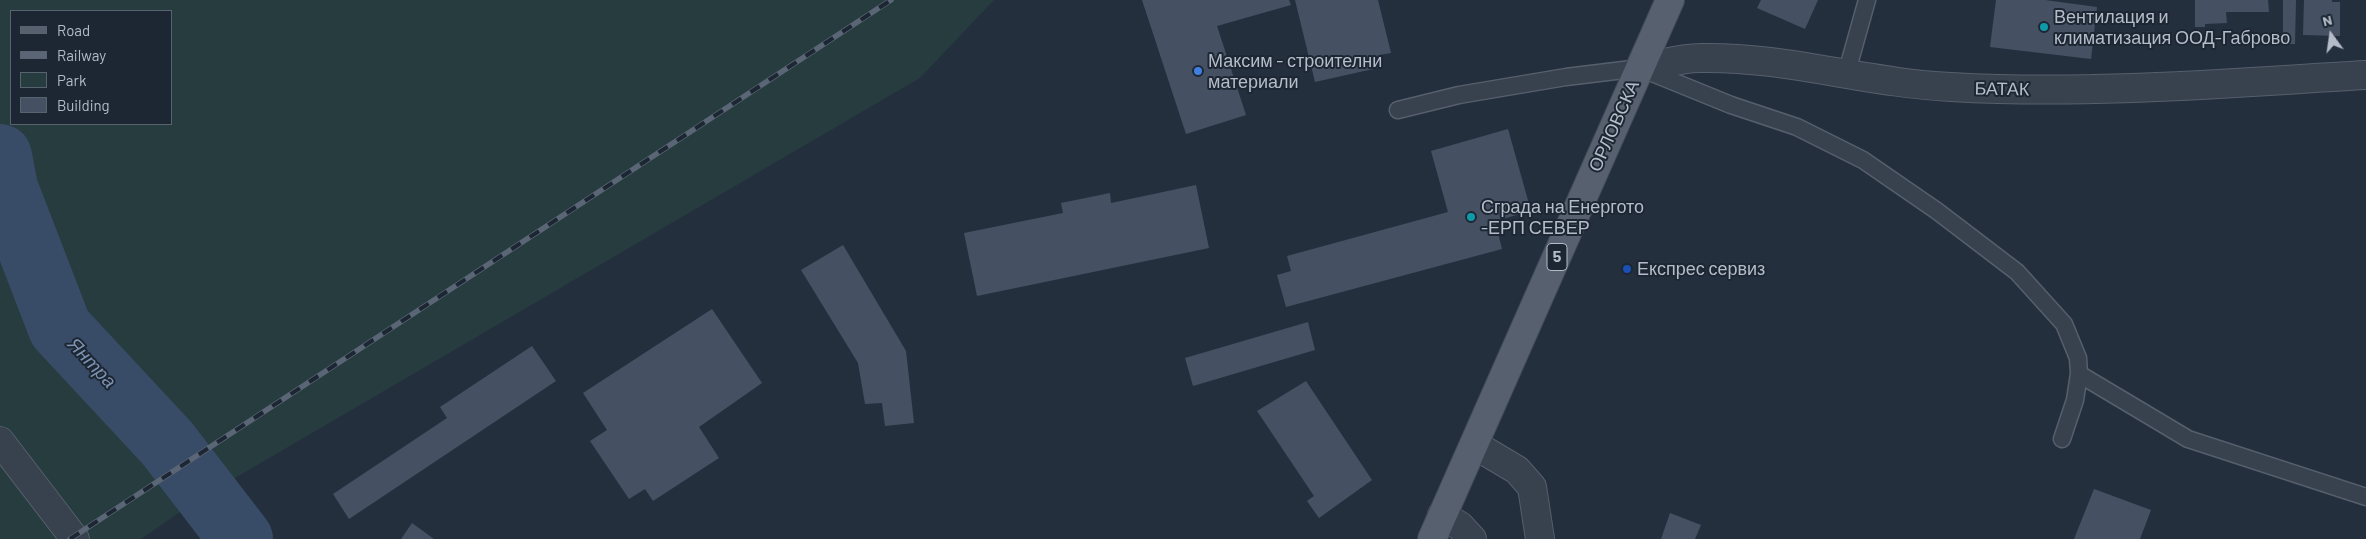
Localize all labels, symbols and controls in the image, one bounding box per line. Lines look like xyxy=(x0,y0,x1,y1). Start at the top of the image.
place label: Вентилация и климатизация ООД-Габрово xyxy=(2054,6,2290,48)
legend xyxy=(10,10,172,125)
north arrow xyxy=(2306,10,2356,60)
text: N xyxy=(2321,11,2334,29)
text: Road xyxy=(57,21,90,39)
marker: Вентилация и климатизация ООД-Габрово xyxy=(2038,21,2050,33)
text: Railway xyxy=(57,46,106,64)
place label: Максим - строителни материали xyxy=(1208,50,1382,92)
marker: Максим - строителни материали xyxy=(1192,65,1204,77)
text: Park xyxy=(57,71,86,89)
street label: ОРЛОВСКА xyxy=(1584,77,1644,175)
street label: БАТАК xyxy=(1974,78,2030,100)
text: Building xyxy=(57,96,110,114)
place label: Сграда на Енергото -ЕРП СЕВЕР xyxy=(1481,196,1644,238)
marker: Сграда на Енергото -ЕРП СЕВЕР xyxy=(1465,211,1477,223)
road number: 5 xyxy=(1547,243,1567,270)
place label: Експрес сервиз xyxy=(1637,258,1765,280)
marker: Експрес сервиз xyxy=(1621,263,1633,275)
water label: Янтра xyxy=(63,333,121,393)

